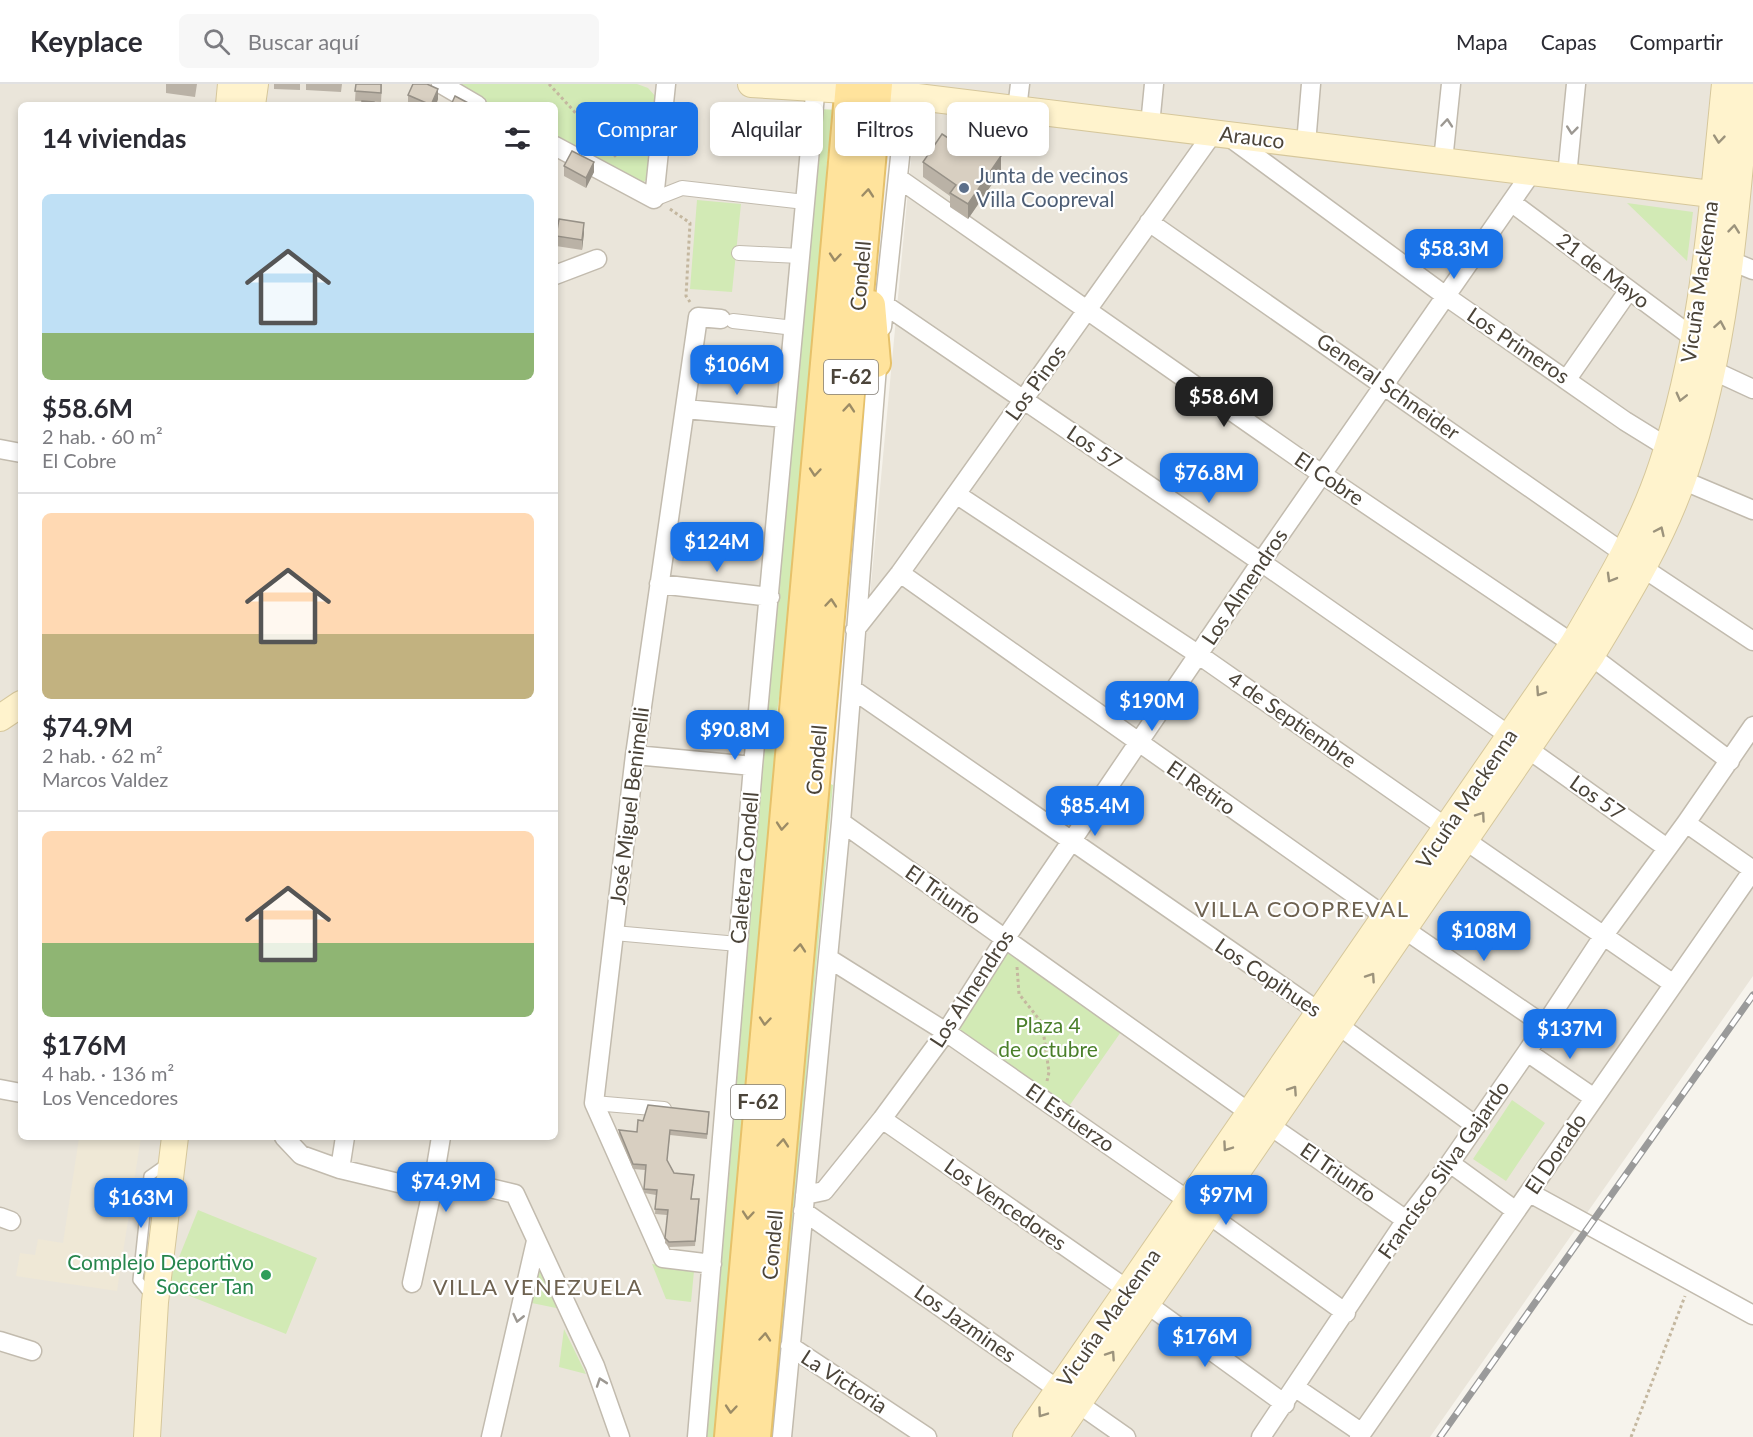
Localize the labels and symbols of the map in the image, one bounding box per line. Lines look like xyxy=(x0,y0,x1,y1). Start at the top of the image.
one-way arrow xyxy=(1440,118,1453,127)
street label: Arauco xyxy=(1218,120,1286,153)
one-way arrow xyxy=(1566,126,1579,135)
one-way arrow xyxy=(1713,135,1726,144)
place label: Junta de vecinos Villa Coopreval xyxy=(976,162,1128,211)
marker: Junta de vecinos Villa Coopreval xyxy=(957,181,971,195)
one-way arrow xyxy=(861,189,874,198)
street label: Vicuña Mackenna xyxy=(1675,199,1722,364)
one-way arrow xyxy=(1727,224,1740,233)
street label: 21 de Mayo xyxy=(1553,227,1655,313)
pin: $58.3M xyxy=(1405,229,1503,280)
street label: Condell xyxy=(844,240,875,312)
one-way arrow xyxy=(828,253,841,262)
street label: Los Primeros xyxy=(1463,301,1575,388)
one-way arrow xyxy=(1713,320,1726,330)
street label: General Schneider xyxy=(1313,327,1465,445)
street label: Los Pinos xyxy=(999,340,1070,425)
pin: $106M xyxy=(695,345,779,396)
road number: F-62 xyxy=(824,360,878,394)
pin: $58.6M xyxy=(1175,377,1273,428)
one-way arrow xyxy=(1675,392,1688,402)
one-way arrow xyxy=(842,404,855,413)
street label: Los 57 xyxy=(1063,419,1127,474)
street label: El Cobre xyxy=(1290,446,1369,510)
pin: $76.8M xyxy=(1160,453,1258,504)
one-way arrow xyxy=(809,468,822,477)
pin: $124M xyxy=(675,522,759,573)
street label: Los Almendros xyxy=(1196,523,1292,649)
one-way arrow xyxy=(1653,527,1665,538)
one-way arrow xyxy=(1607,572,1619,582)
one-way arrow xyxy=(824,598,837,607)
street label: 4 de Septiembre xyxy=(1224,665,1362,772)
pin: $190M xyxy=(1110,681,1194,732)
one-way arrow xyxy=(1536,685,1547,696)
street label: José Miguel Benimelli xyxy=(604,706,653,906)
pin: $90.8M xyxy=(686,710,784,761)
street label: Condell xyxy=(800,724,831,796)
street label: Vicuña Mackenna xyxy=(1410,724,1522,873)
street label: El Retiro xyxy=(1163,754,1241,819)
street label: Los 57 xyxy=(1566,769,1630,824)
pin: $85.4M xyxy=(1046,786,1144,837)
street label: Caletera Condell xyxy=(724,791,763,945)
one-way arrow xyxy=(1474,812,1485,823)
one-way arrow xyxy=(776,822,789,831)
street label: El Triunfo xyxy=(901,859,987,929)
district label: VILLA COOPREVAL xyxy=(1194,895,1410,922)
pin: $108M xyxy=(1442,911,1526,962)
street label: Los Almendros xyxy=(924,925,1018,1052)
street label: Los Copihues xyxy=(1211,932,1327,1021)
one-way arrow xyxy=(793,944,806,953)
one-way arrow xyxy=(1364,973,1375,984)
pin: $137M xyxy=(1528,1009,1612,1060)
park label: Plaza 4 de octubre xyxy=(998,1012,1098,1061)
one-way arrow xyxy=(758,1016,771,1025)
street label: Francisco Silva Gajardo xyxy=(1372,1075,1514,1263)
street label: El Esfuerzo xyxy=(1022,1077,1120,1156)
road number: F-62 xyxy=(731,1085,785,1119)
one-way arrow xyxy=(1286,1086,1297,1097)
street label: El Dorado xyxy=(1519,1108,1591,1198)
street label: El Triunfo xyxy=(1296,1137,1382,1207)
one-way arrow xyxy=(776,1138,789,1147)
one-way arrow xyxy=(1223,1141,1234,1152)
street label: Los Vencedores xyxy=(940,1152,1072,1255)
pin: $74.9M xyxy=(397,1162,495,1213)
pin: $97M xyxy=(1190,1175,1262,1226)
pin: $163M xyxy=(99,1178,183,1229)
street label: Condell xyxy=(756,1209,787,1281)
one-way arrow xyxy=(742,1210,755,1219)
street label: Vicuña Mackenna xyxy=(1051,1243,1165,1391)
place label: Complejo Deportivo Soccer Tan xyxy=(67,1249,254,1298)
marker: Complejo Deportivo Soccer Tan xyxy=(259,1268,273,1282)
district label: VILLA VENEZUELA xyxy=(433,1273,643,1300)
street label: Los Jazmines xyxy=(910,1279,1022,1367)
one-way arrow xyxy=(513,1313,526,1323)
pin: $176M xyxy=(1163,1317,1247,1368)
one-way arrow xyxy=(758,1332,771,1341)
street label: La Victoria xyxy=(797,1344,893,1418)
one-way arrow xyxy=(1104,1350,1115,1361)
one-way arrow xyxy=(595,1377,608,1388)
one-way arrow xyxy=(725,1405,738,1414)
one-way arrow xyxy=(1038,1407,1049,1418)

